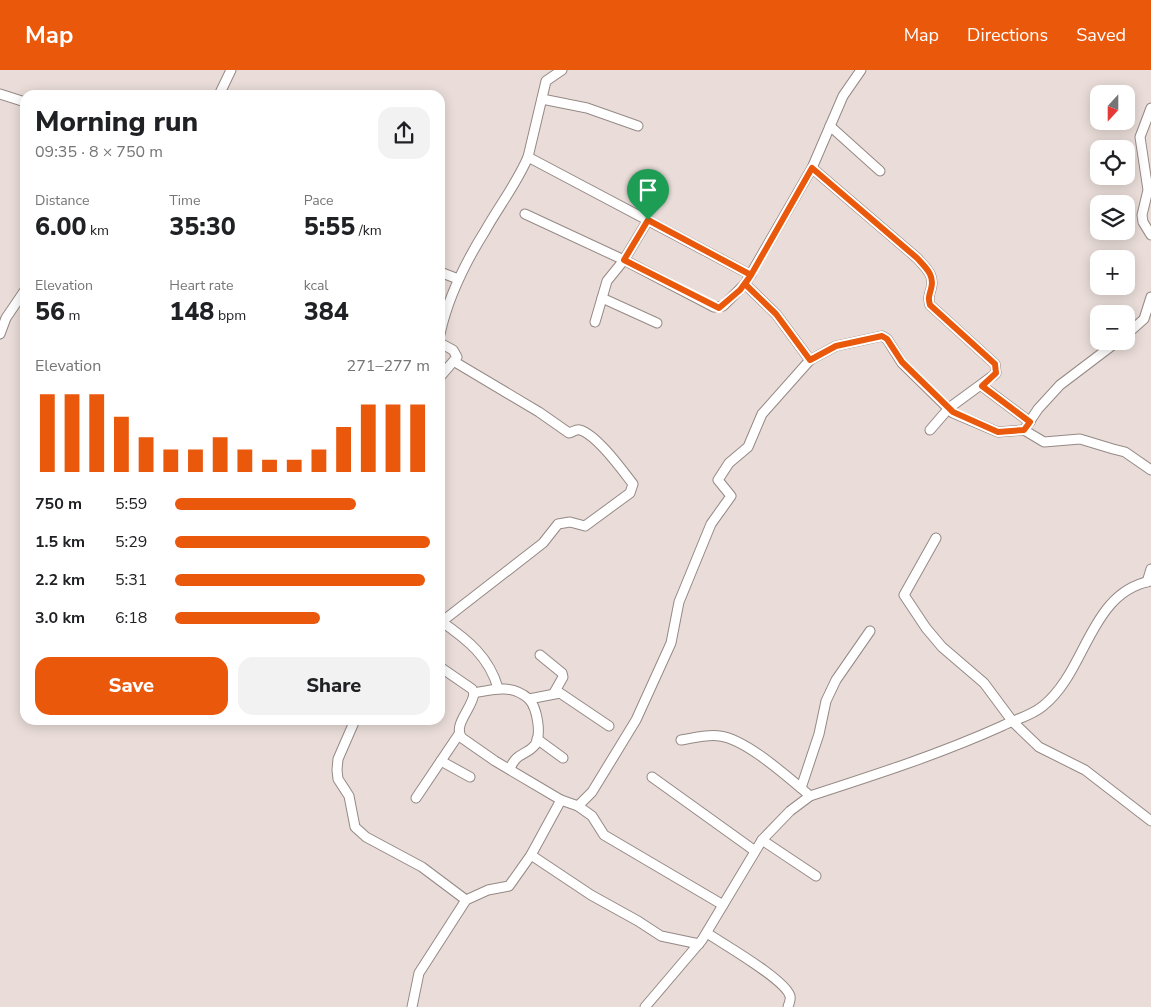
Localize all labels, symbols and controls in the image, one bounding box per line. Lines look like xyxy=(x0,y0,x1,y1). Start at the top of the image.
text: Map xyxy=(25,19,73,51)
text: Map xyxy=(904,23,939,47)
text: Directions xyxy=(967,23,1048,47)
text: Saved xyxy=(1076,23,1126,47)
north arrow xyxy=(1090,85,1135,130)
map controls xyxy=(1090,85,1135,350)
text: Morning run xyxy=(35,103,198,141)
button: share xyxy=(378,107,430,159)
button: locate xyxy=(1090,140,1135,185)
text: 09:35 · 8 × 750 m xyxy=(35,141,163,163)
pin xyxy=(627,169,669,220)
icon: arrive xyxy=(634,176,662,204)
text: Distance xyxy=(35,191,89,210)
text: Time xyxy=(169,191,200,210)
text: Pace xyxy=(304,191,333,210)
button: layers xyxy=(1090,195,1135,240)
text: 6.00 xyxy=(35,210,87,244)
text: 35:30 xyxy=(169,210,236,244)
text: 5:55 xyxy=(304,210,355,244)
text: km xyxy=(87,221,109,240)
text: /km xyxy=(355,221,382,240)
button: + xyxy=(1090,250,1135,295)
text: Elevation xyxy=(35,276,93,295)
text: Heart rate xyxy=(169,276,233,295)
text: kcal xyxy=(304,276,328,295)
text: 56 xyxy=(35,295,65,329)
text: 148 xyxy=(169,295,214,329)
text: 384 xyxy=(304,295,349,329)
button: − xyxy=(1090,305,1135,350)
text: m xyxy=(65,306,81,325)
text: bpm xyxy=(214,306,246,325)
text: Elevation xyxy=(35,355,101,377)
text: 271–277 m xyxy=(347,355,430,377)
text: 750 m xyxy=(35,493,82,515)
text: 5:59 xyxy=(115,493,147,515)
text: 1.5 km xyxy=(35,531,85,553)
text: 5:29 xyxy=(115,531,147,553)
text: 2.2 km xyxy=(35,569,85,591)
text: 5:31 xyxy=(115,569,147,591)
text: 3.0 km xyxy=(35,607,85,629)
text: 6:18 xyxy=(115,607,147,629)
button: Save xyxy=(35,657,228,715)
button: Share xyxy=(238,657,430,715)

